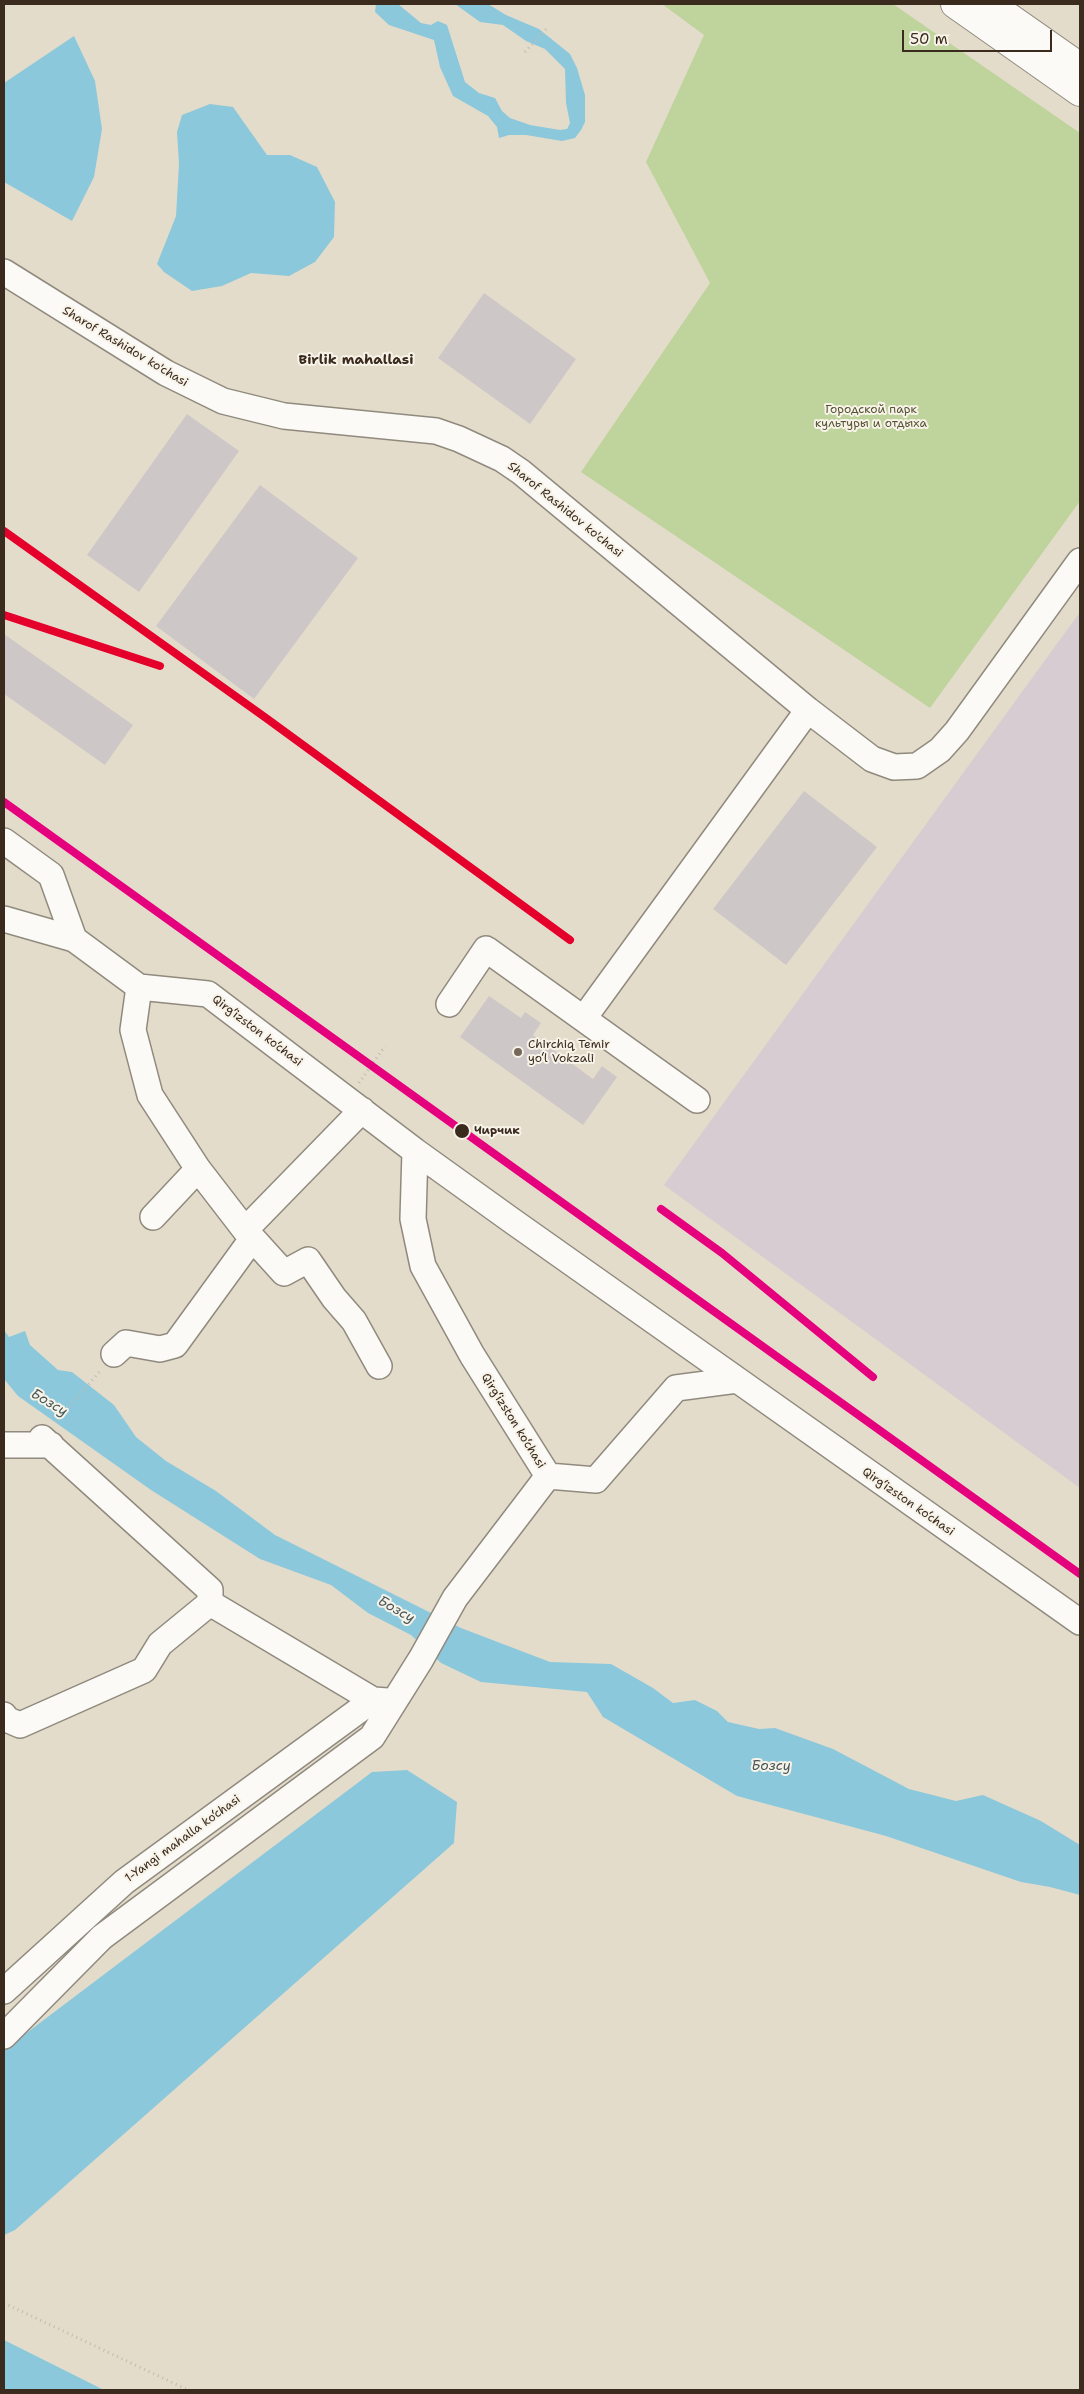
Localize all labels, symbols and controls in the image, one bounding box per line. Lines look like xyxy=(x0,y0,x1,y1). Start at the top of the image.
scale bar xyxy=(904,20,1054,52)
text: 50 m xyxy=(910,29,948,49)
street label: Sharof Rashidov ko'chasi xyxy=(60,304,190,390)
district label: Birlik mahallasi xyxy=(299,352,413,368)
park label: Городской парк культуры и отдыха xyxy=(815,403,927,431)
street label: Sharof Rashidov ko'chasi xyxy=(505,459,625,561)
street label: Qirg‘izston ko‘chasi xyxy=(209,992,305,1070)
place label: Chirchiq Temir yo‘l Vokzali xyxy=(528,1038,610,1066)
marker: Chirchiq Temir yo‘l Vokzali xyxy=(512,1046,524,1058)
marker: Чирчик xyxy=(453,1122,471,1140)
place label: Чирчик xyxy=(474,1124,520,1138)
street label: Qirg‘izston ko‘chasi xyxy=(478,1371,548,1471)
water label: Бозсу xyxy=(28,1386,70,1420)
street label: Qirg‘izston ko‘chasi xyxy=(859,1465,957,1539)
water label: Бозсу xyxy=(375,1593,417,1627)
water label: Бозсу xyxy=(751,1758,791,1774)
street label: 1-Yangi mahalla ko‘chasi xyxy=(122,1792,244,1886)

